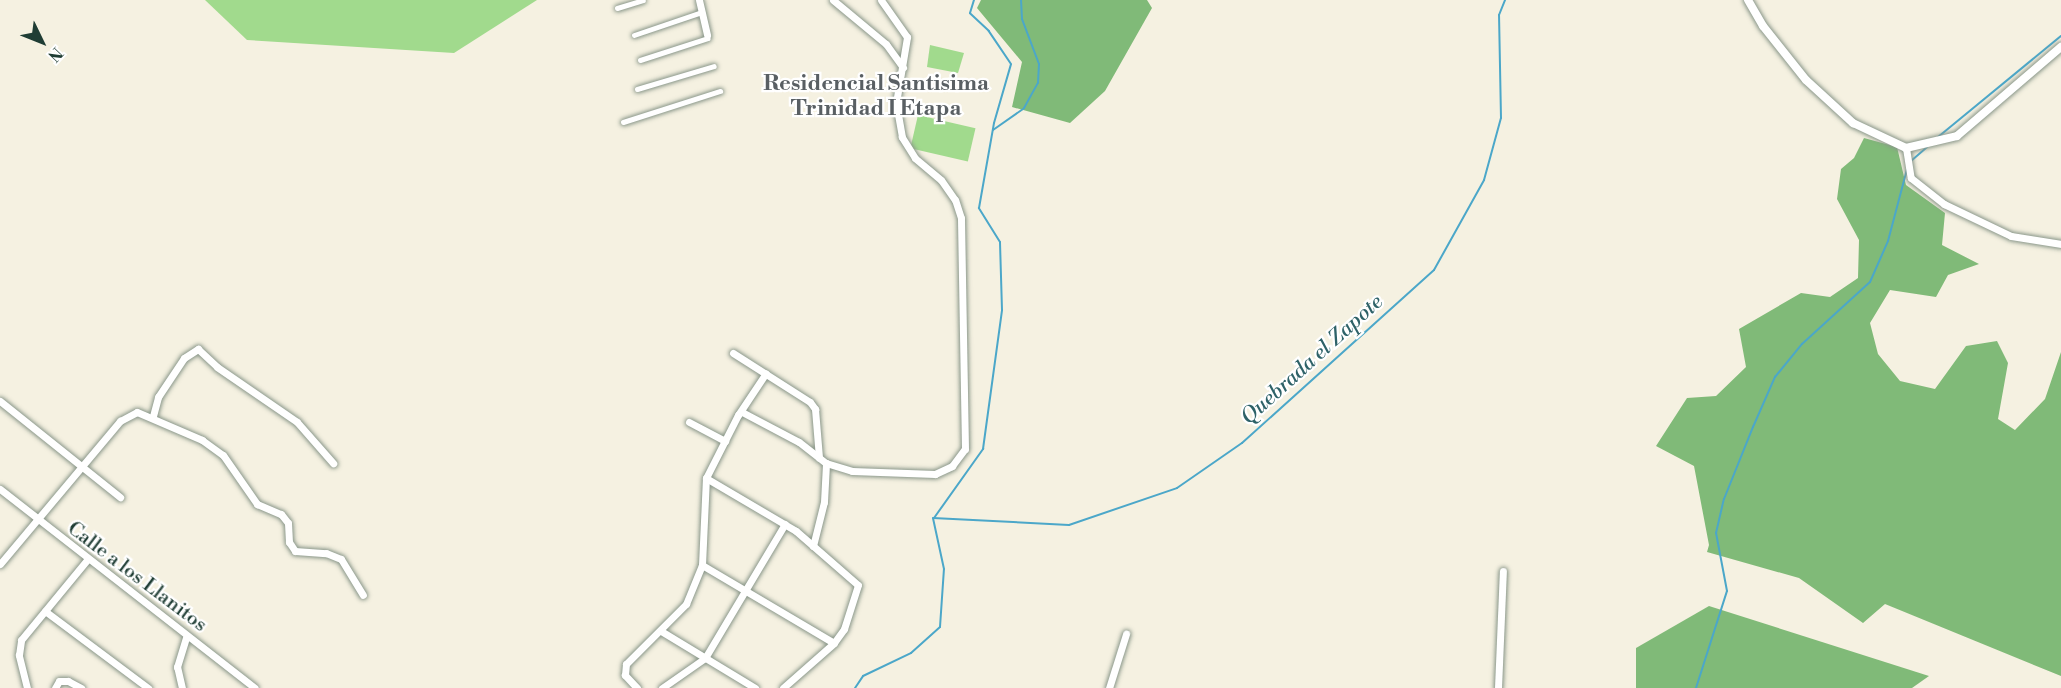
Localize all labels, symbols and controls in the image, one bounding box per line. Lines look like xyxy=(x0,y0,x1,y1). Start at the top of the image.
north arrow xyxy=(12,12,72,72)
text: N xyxy=(44,43,67,66)
district label: Residencial Santisima Trinidad I Etapa xyxy=(763,70,989,122)
water label: Quebrada el Zapote xyxy=(1236,290,1388,430)
street label: Calle a los Llanitos xyxy=(62,517,212,637)

